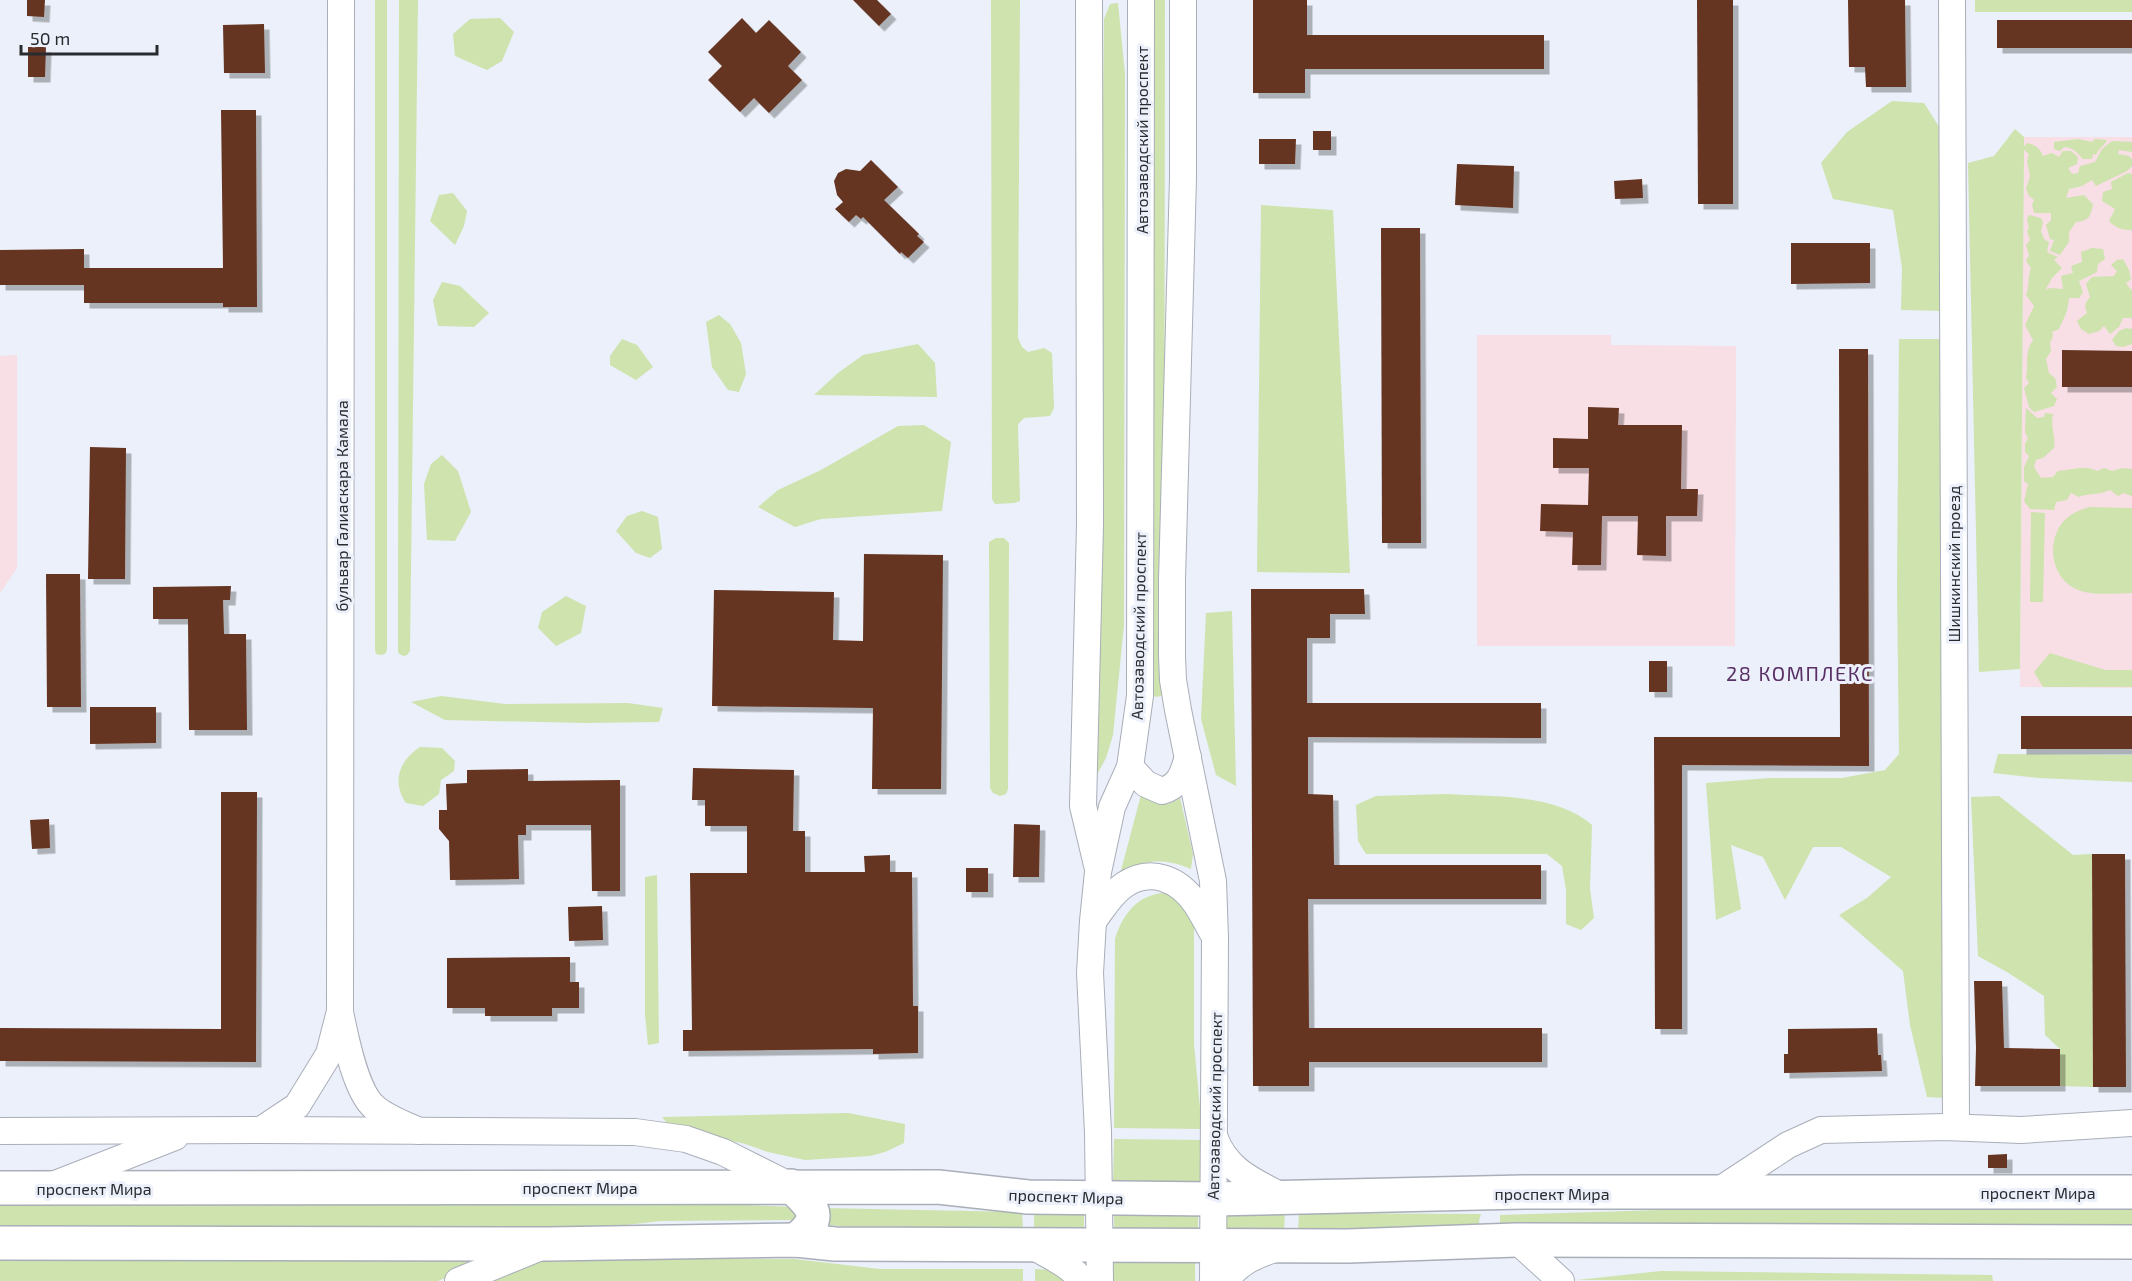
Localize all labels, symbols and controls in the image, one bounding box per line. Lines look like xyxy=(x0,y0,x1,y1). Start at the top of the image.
scale bar xyxy=(21,18,158,56)
text: 50 m xyxy=(30,27,70,49)
street label: Автозаводский проспект xyxy=(1132,46,1151,234)
street label: бульвар Галиаскара Камала xyxy=(332,400,352,612)
street label: Шишкинский проезд xyxy=(1944,486,1963,642)
street label: Автозаводский проспект xyxy=(1127,532,1149,720)
district label: 28 КОМПЛЕКС xyxy=(1726,661,1874,685)
street label: Автозаводский проспект xyxy=(1203,1012,1225,1200)
street label: проспект Мира xyxy=(523,1178,637,1197)
street label: проспект Мира xyxy=(37,1179,151,1198)
street label: проспект Мира xyxy=(1981,1183,2095,1202)
street label: проспект Мира xyxy=(1008,1184,1124,1208)
street label: проспект Мира xyxy=(1495,1184,1609,1203)

